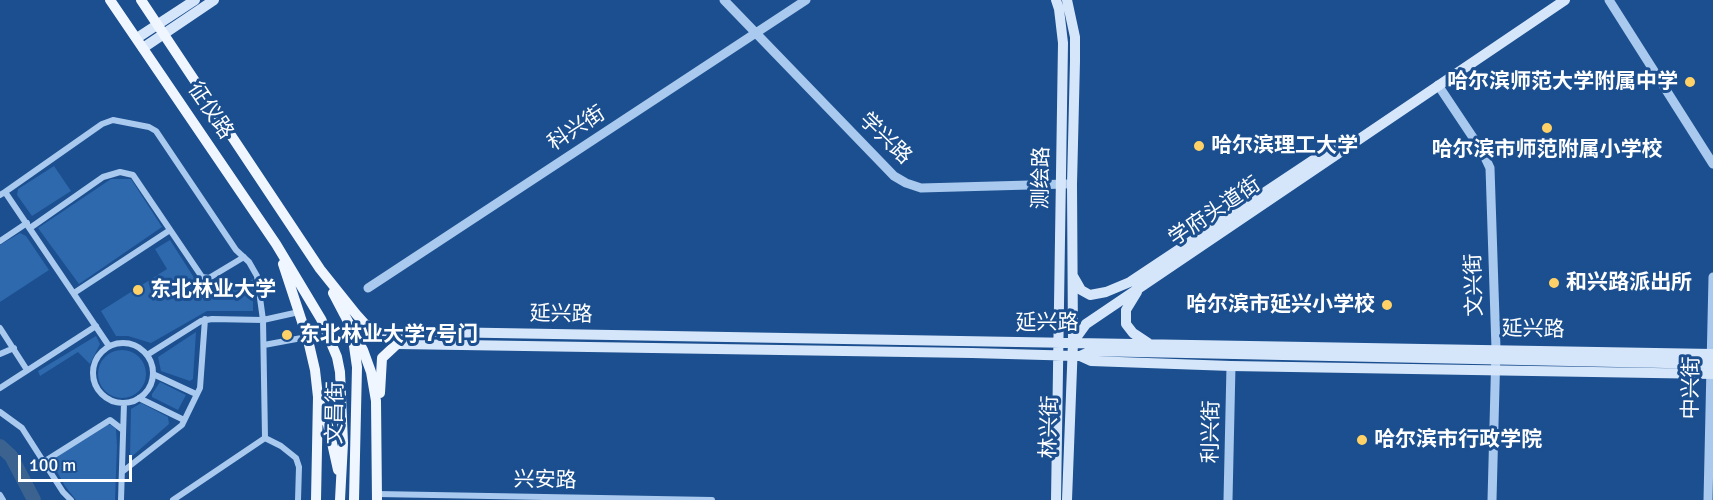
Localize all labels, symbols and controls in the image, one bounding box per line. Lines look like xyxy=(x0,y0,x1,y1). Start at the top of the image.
place label: 哈尔滨师范大学附属中学 xyxy=(1447,69,1678,95)
marker: 哈尔滨师范大学附属中学 xyxy=(1683,75,1697,89)
street label: 征仪路 xyxy=(182,78,238,144)
street label: 科兴街 xyxy=(544,101,610,157)
street label: 学兴路 xyxy=(854,108,916,170)
marker: 哈尔滨市师范附属小学校 xyxy=(1540,121,1554,135)
place label: 哈尔滨理工大学 xyxy=(1211,133,1358,159)
place label: 哈尔滨市师范附属小学校 xyxy=(1432,137,1662,163)
marker: 哈尔滨理工大学 xyxy=(1192,139,1206,153)
street label: 测绘路 xyxy=(1029,146,1055,210)
street label: 学府头道街 xyxy=(1164,172,1266,252)
street label: 文兴街 xyxy=(1461,253,1489,317)
place label: 和兴路派出所 xyxy=(1566,270,1692,296)
marker: 和兴路派出所 xyxy=(1547,276,1561,290)
place label: 东北林业大学 xyxy=(150,277,276,303)
marker: 东北林业大学 xyxy=(131,283,145,297)
place label: 哈尔滨市延兴小学校 xyxy=(1186,292,1375,318)
marker: 哈尔滨市延兴小学校 xyxy=(1380,298,1394,312)
street label: 延兴路 xyxy=(529,302,593,328)
street label: 延兴路 xyxy=(1016,310,1078,336)
street label: 延兴路 xyxy=(1501,317,1565,343)
place label: 东北林业大学7号门 xyxy=(299,322,478,348)
marker: 东北林业大学7号门 xyxy=(280,328,294,342)
street label: 中兴街 xyxy=(1679,356,1705,420)
street label: 文昌街 xyxy=(323,381,349,445)
street label: 林兴街 xyxy=(1036,395,1064,459)
street label: 利兴街 xyxy=(1199,400,1225,464)
place label: 哈尔滨市行政学院 xyxy=(1374,427,1542,453)
marker: 哈尔滨市行政学院 xyxy=(1355,433,1369,447)
scale bar xyxy=(21,443,135,481)
text: 100 m xyxy=(29,454,76,476)
street label: 兴安路 xyxy=(513,468,577,494)

